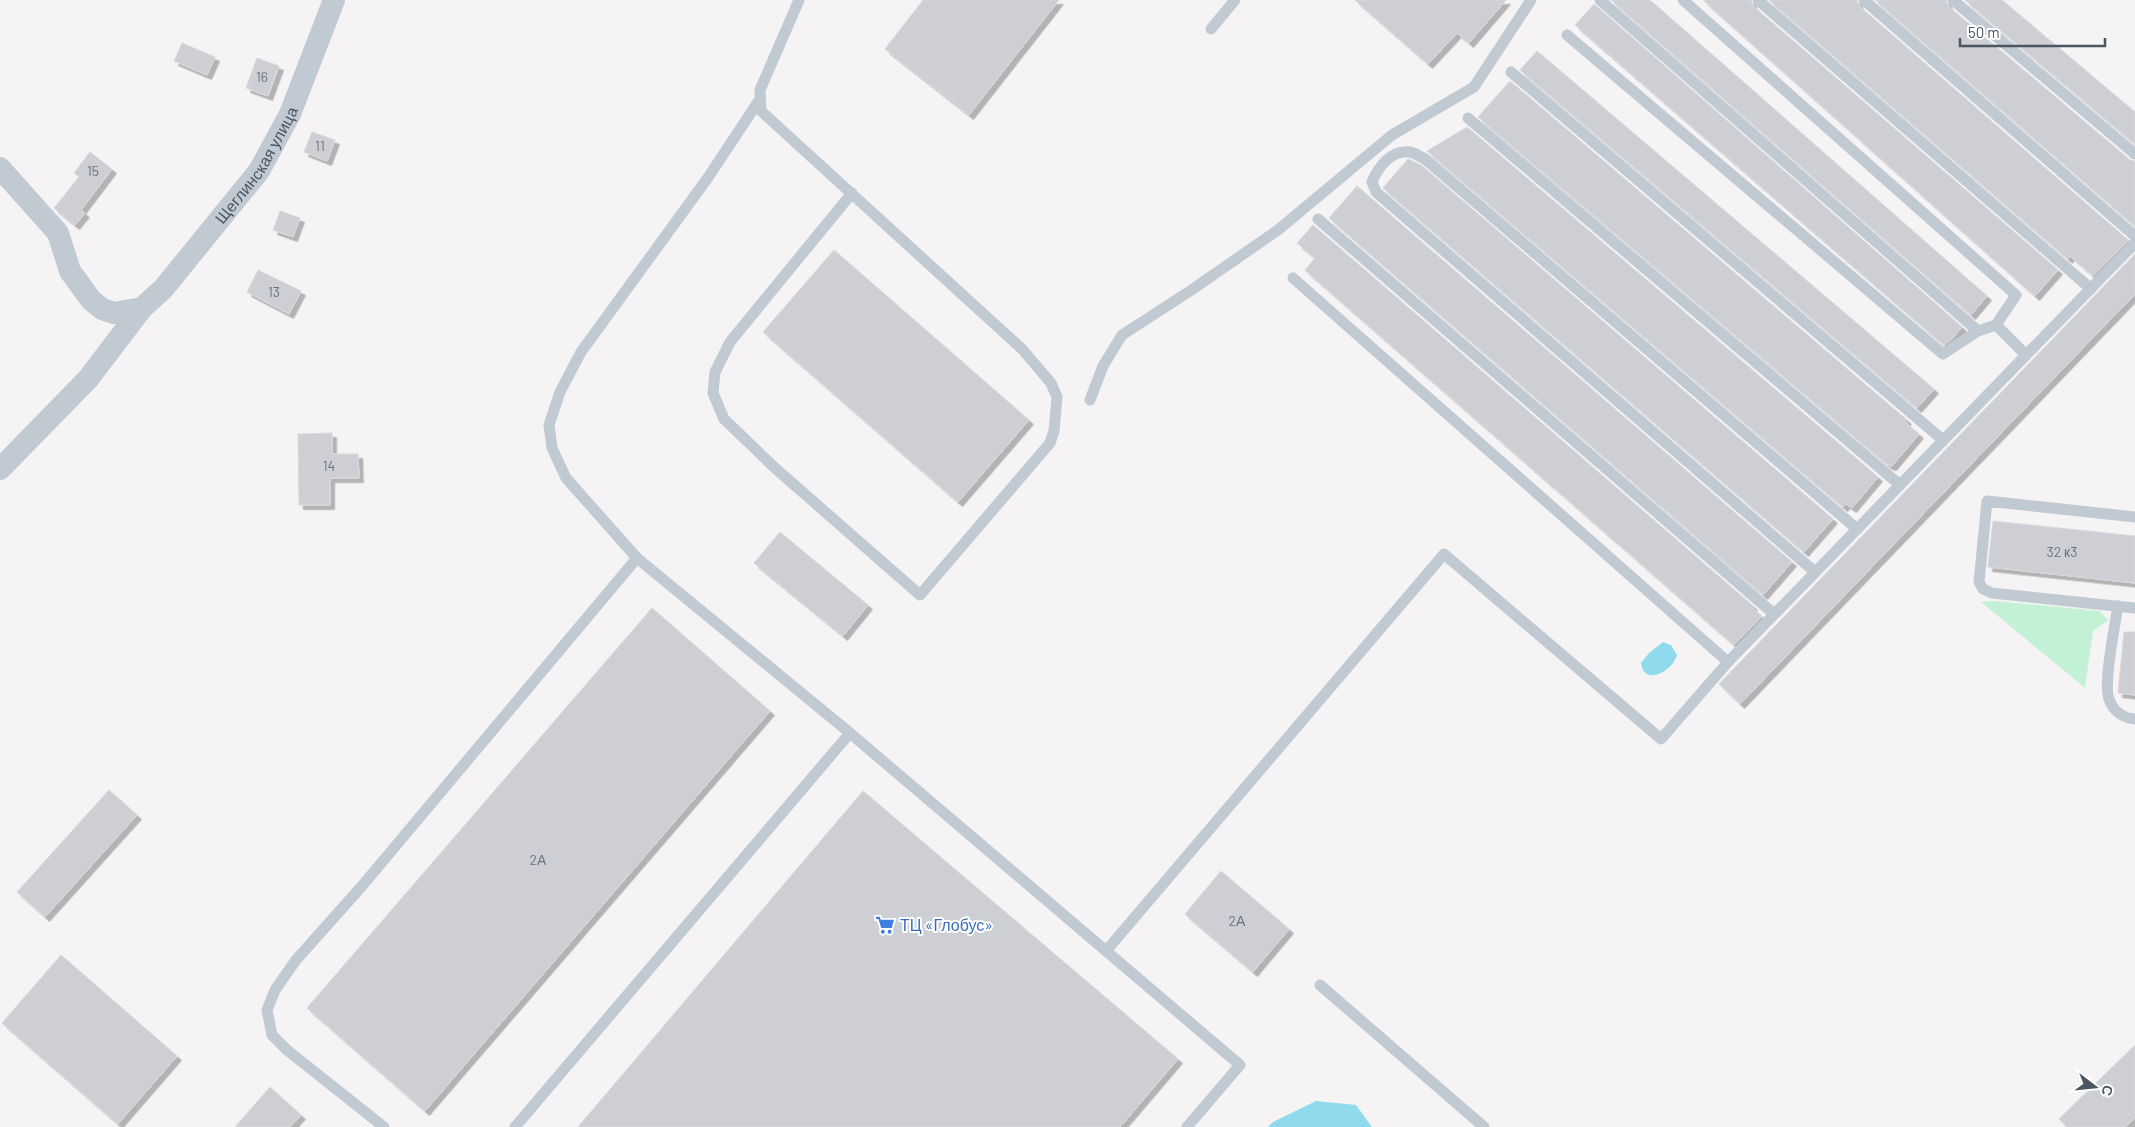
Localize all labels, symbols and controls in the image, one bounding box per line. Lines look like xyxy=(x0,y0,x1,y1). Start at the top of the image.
scale bar xyxy=(1960,15,2105,47)
text: 50 m xyxy=(1968,23,2000,41)
house number: 16 xyxy=(256,68,268,85)
street label: Щеглинская улица xyxy=(210,104,301,227)
house number: 11 xyxy=(315,137,325,154)
house number: 15 xyxy=(87,162,99,179)
house number: 13 xyxy=(268,283,280,300)
house number: 14 xyxy=(323,457,335,474)
house number: 32 к3 xyxy=(2047,543,2077,560)
house number: 2А xyxy=(530,851,547,868)
house number: 2А xyxy=(1229,912,1246,929)
supermarket icon: ТЦ «Глобус» xyxy=(874,914,896,936)
place label: ТЦ «Глобус» xyxy=(900,915,993,934)
north arrow xyxy=(2070,1062,2120,1112)
text: С xyxy=(2098,1084,2118,1098)

